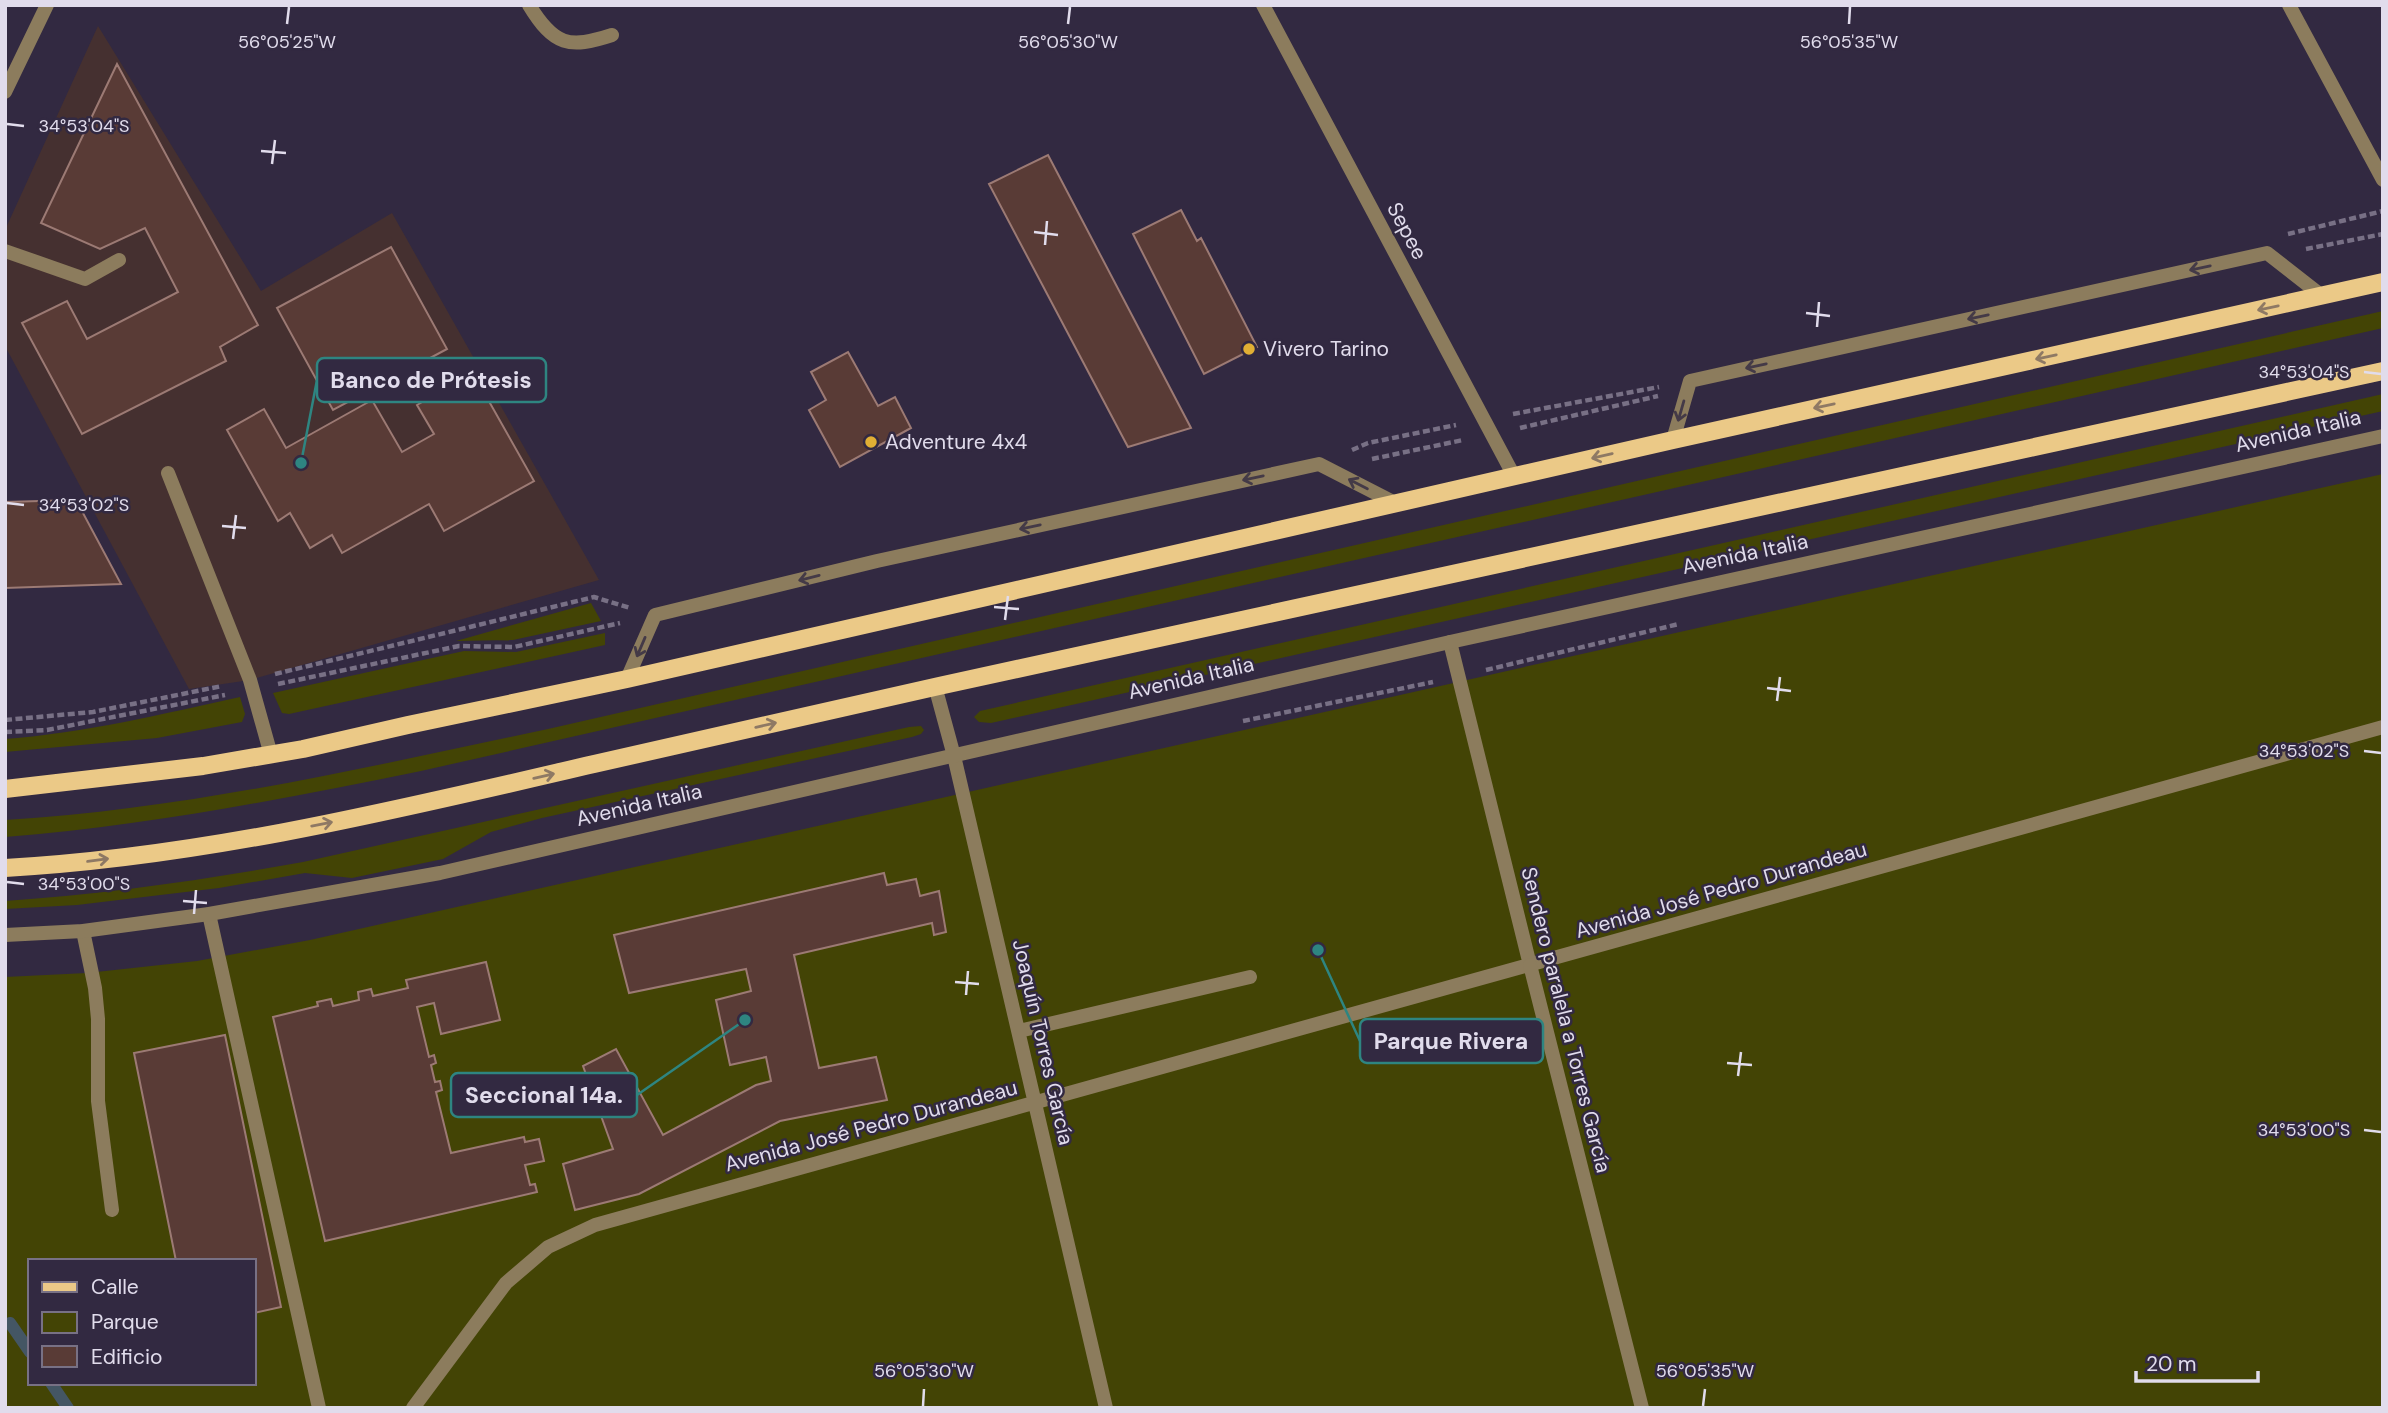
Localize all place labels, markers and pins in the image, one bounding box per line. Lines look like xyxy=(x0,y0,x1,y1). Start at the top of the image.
place label: Vivero Tarino xyxy=(1263,335,1389,363)
marker: Vivero Tarino xyxy=(1241,341,1257,357)
callout: Banco de Prótesis xyxy=(317,358,546,402)
place label: Adventure 4x4 xyxy=(885,428,1027,456)
marker: Adventure 4x4 xyxy=(863,434,879,450)
callout: Parque Rivera xyxy=(1360,1019,1543,1063)
callout: Seccional 14a. xyxy=(451,1073,637,1117)

